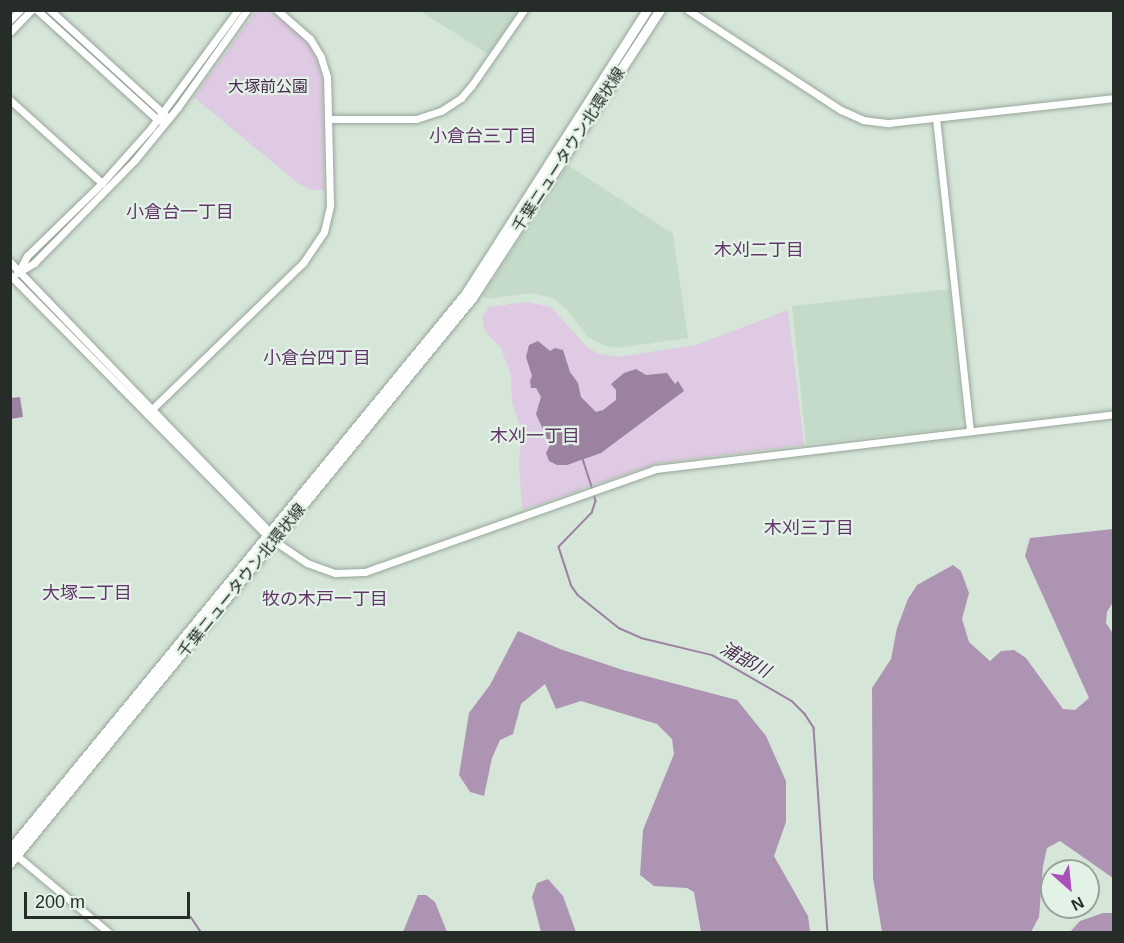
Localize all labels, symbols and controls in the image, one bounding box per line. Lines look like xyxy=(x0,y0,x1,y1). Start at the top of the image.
street label: 千葉ニュータウン北環状線 xyxy=(509,64,629,236)
park label: 大塚前公園 xyxy=(228,77,308,97)
district label: 小倉台三丁目 xyxy=(429,125,537,147)
district label: 小倉台一丁目 xyxy=(126,201,234,223)
district label: 木刈二丁目 xyxy=(714,239,804,261)
district label: 小倉台四丁目 xyxy=(263,347,371,369)
district label: 木刈一丁目 xyxy=(490,425,580,447)
street label: 千葉ニュータウン北環状線 xyxy=(174,500,310,662)
district label: 木刈三丁目 xyxy=(764,517,854,539)
district label: 大塚二丁目 xyxy=(42,582,132,604)
district label: 牧の木戸一丁目 xyxy=(262,588,388,610)
water label: 浦部川 xyxy=(716,637,774,683)
north arrow xyxy=(1040,859,1100,919)
scale bar xyxy=(27,880,194,918)
text: 200 m xyxy=(35,892,85,912)
text: N xyxy=(1068,894,1087,914)

